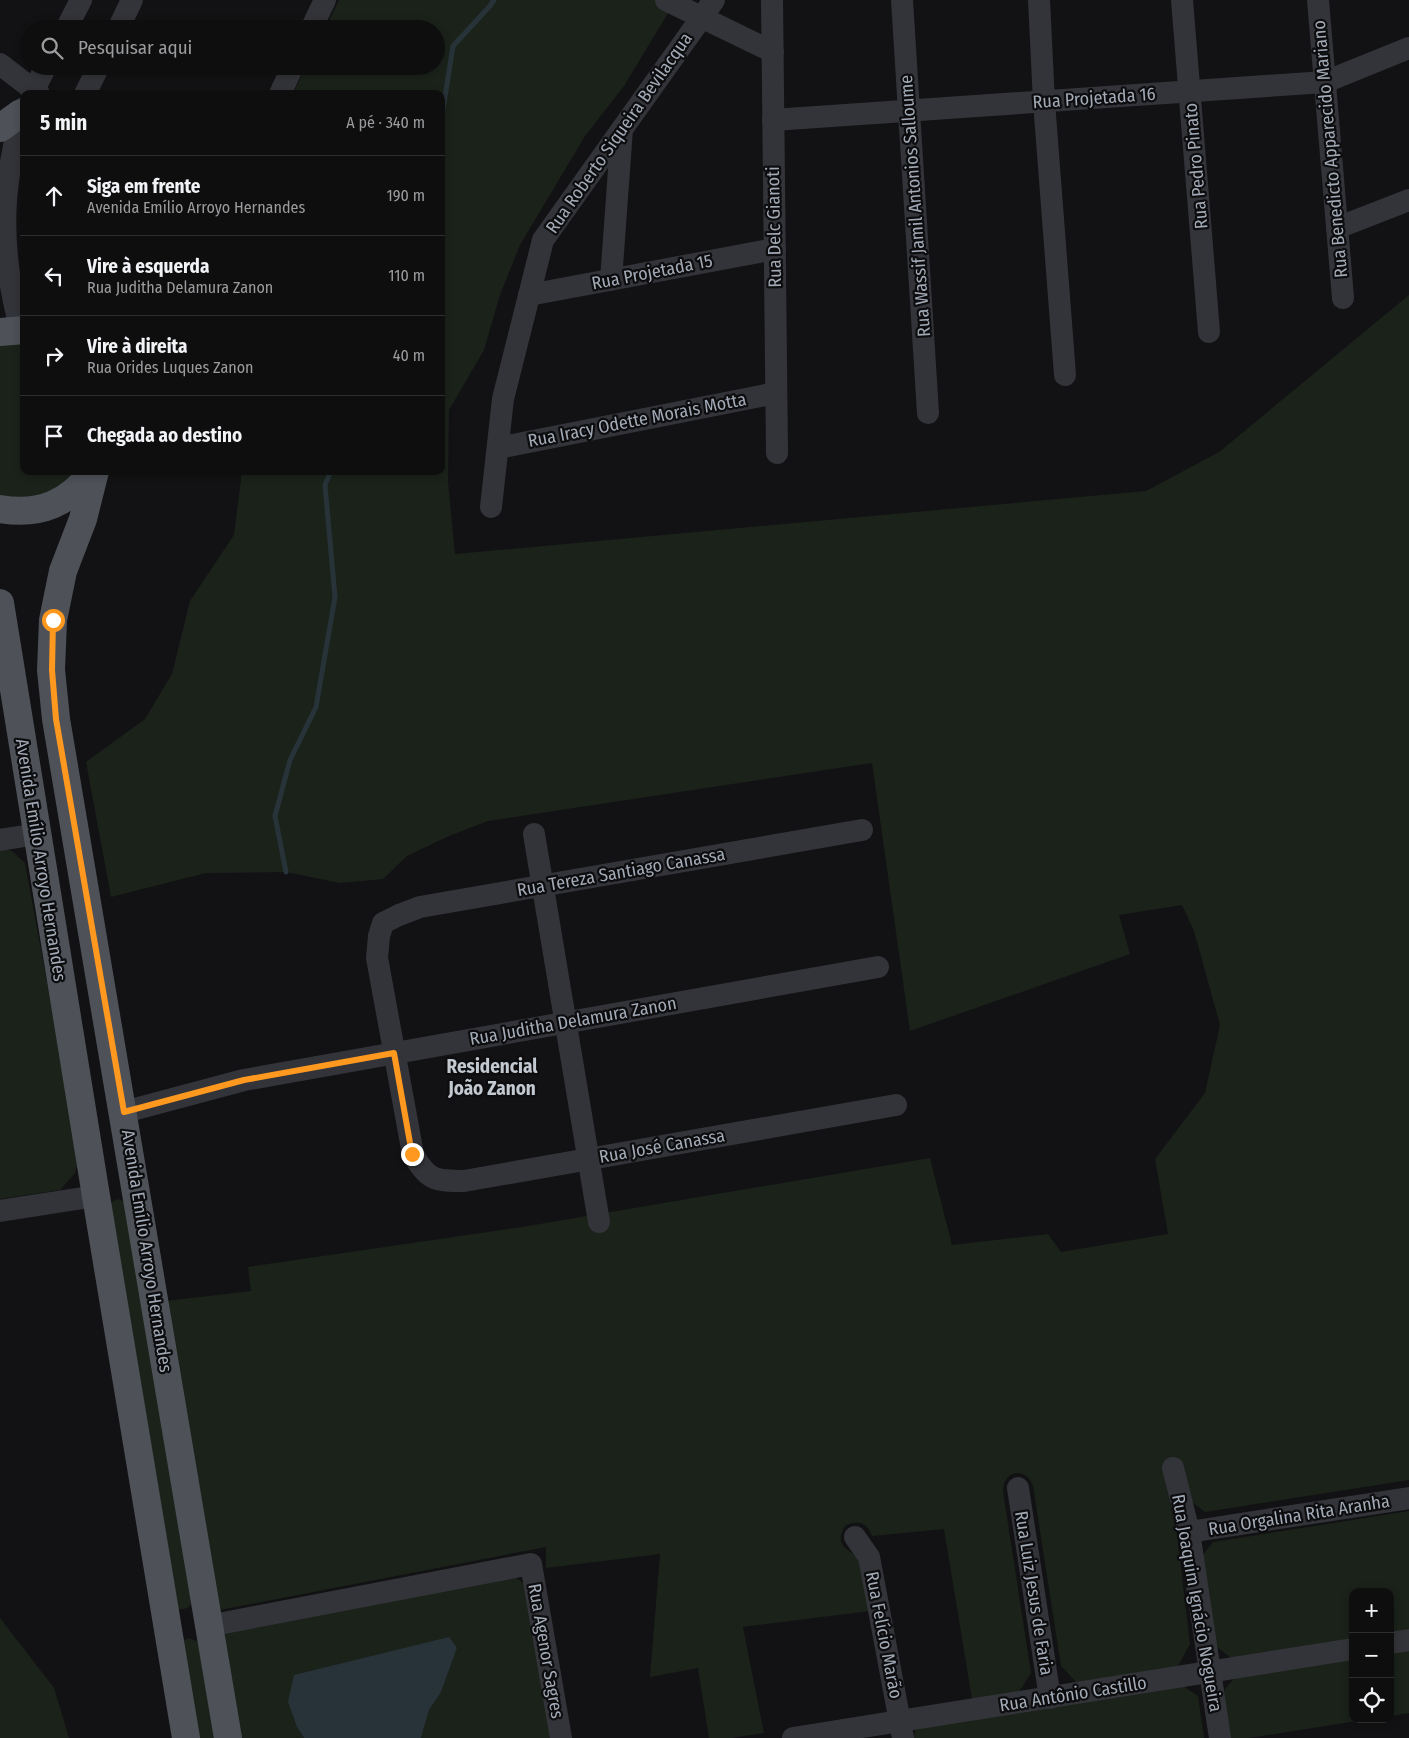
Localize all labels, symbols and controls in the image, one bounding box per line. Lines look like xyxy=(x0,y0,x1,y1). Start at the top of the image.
street label: Rua Benedicto Apparecido Mariano xyxy=(1308,19,1352,279)
search box xyxy=(20,20,445,75)
street label: Rua Roberto Siqueira Bevilacqua xyxy=(541,28,697,238)
icon: search xyxy=(38,34,66,62)
text: Pesquisar aqui xyxy=(78,36,192,59)
street label: Rua Wassif Jamil Antonios Salloume xyxy=(895,74,935,338)
street label: Rua Projetada 16 xyxy=(1032,83,1156,113)
street label: Rua Pedro Pinato xyxy=(1180,102,1212,230)
text: 5 min xyxy=(40,110,87,136)
text: A pé · 340 m xyxy=(346,113,425,132)
street label: Rua Delc Gianoti xyxy=(762,166,786,288)
text: Siga em frente xyxy=(87,175,201,198)
icon: ahead xyxy=(40,182,68,210)
text: 190 m xyxy=(387,186,425,205)
text: Avenida Emílio Arroyo Hernandes xyxy=(87,198,305,217)
street label: Rua Projetada 15 xyxy=(590,250,714,294)
text: Vire à esquerda xyxy=(87,255,209,278)
icon: left xyxy=(40,262,68,290)
text: 110 m xyxy=(388,266,425,285)
text: Rua Juditha Delamura Zanon xyxy=(87,278,273,297)
text: Vire à direita xyxy=(87,335,188,358)
icon: right xyxy=(40,342,68,370)
text: 40 m xyxy=(393,346,425,365)
text: Rua Orides Luques Zanon xyxy=(87,358,254,377)
street label: Rua Iracy Odette Morais Motta xyxy=(526,388,748,452)
icon: arrive xyxy=(40,422,68,450)
text: Chegada ao destino xyxy=(87,424,242,447)
route start xyxy=(42,609,65,632)
street label: Avenida Emílio Arroyo Hernandes xyxy=(11,737,71,983)
street label: Rua Tereza Santiago Canassa xyxy=(515,843,727,901)
street label: Rua Juditha Delamura Zanon xyxy=(468,992,678,1050)
district label: Residencial João Zanon xyxy=(447,1055,538,1100)
street label: Rua José Canassa xyxy=(597,1124,727,1168)
street label: Avenida Emílio Arroyo Hernandes xyxy=(117,1128,177,1374)
route end xyxy=(401,1143,424,1166)
street label: Rua Orgalina Rita Aranha xyxy=(1207,1490,1391,1540)
street label: Rua Joaquim Ignácio Nogueira xyxy=(1167,1493,1227,1714)
street label: Rua Luiz Jesus de Faria xyxy=(1010,1509,1058,1677)
street label: Rua Felício Marão xyxy=(861,1569,907,1701)
street label: Rua Agenor Sagres xyxy=(523,1582,569,1721)
map controls xyxy=(1349,1588,1394,1723)
button: + xyxy=(1349,1588,1394,1633)
button: − xyxy=(1349,1633,1394,1678)
street label: Rua Antônio Castillo xyxy=(998,1672,1148,1716)
button: locate xyxy=(1349,1678,1394,1723)

